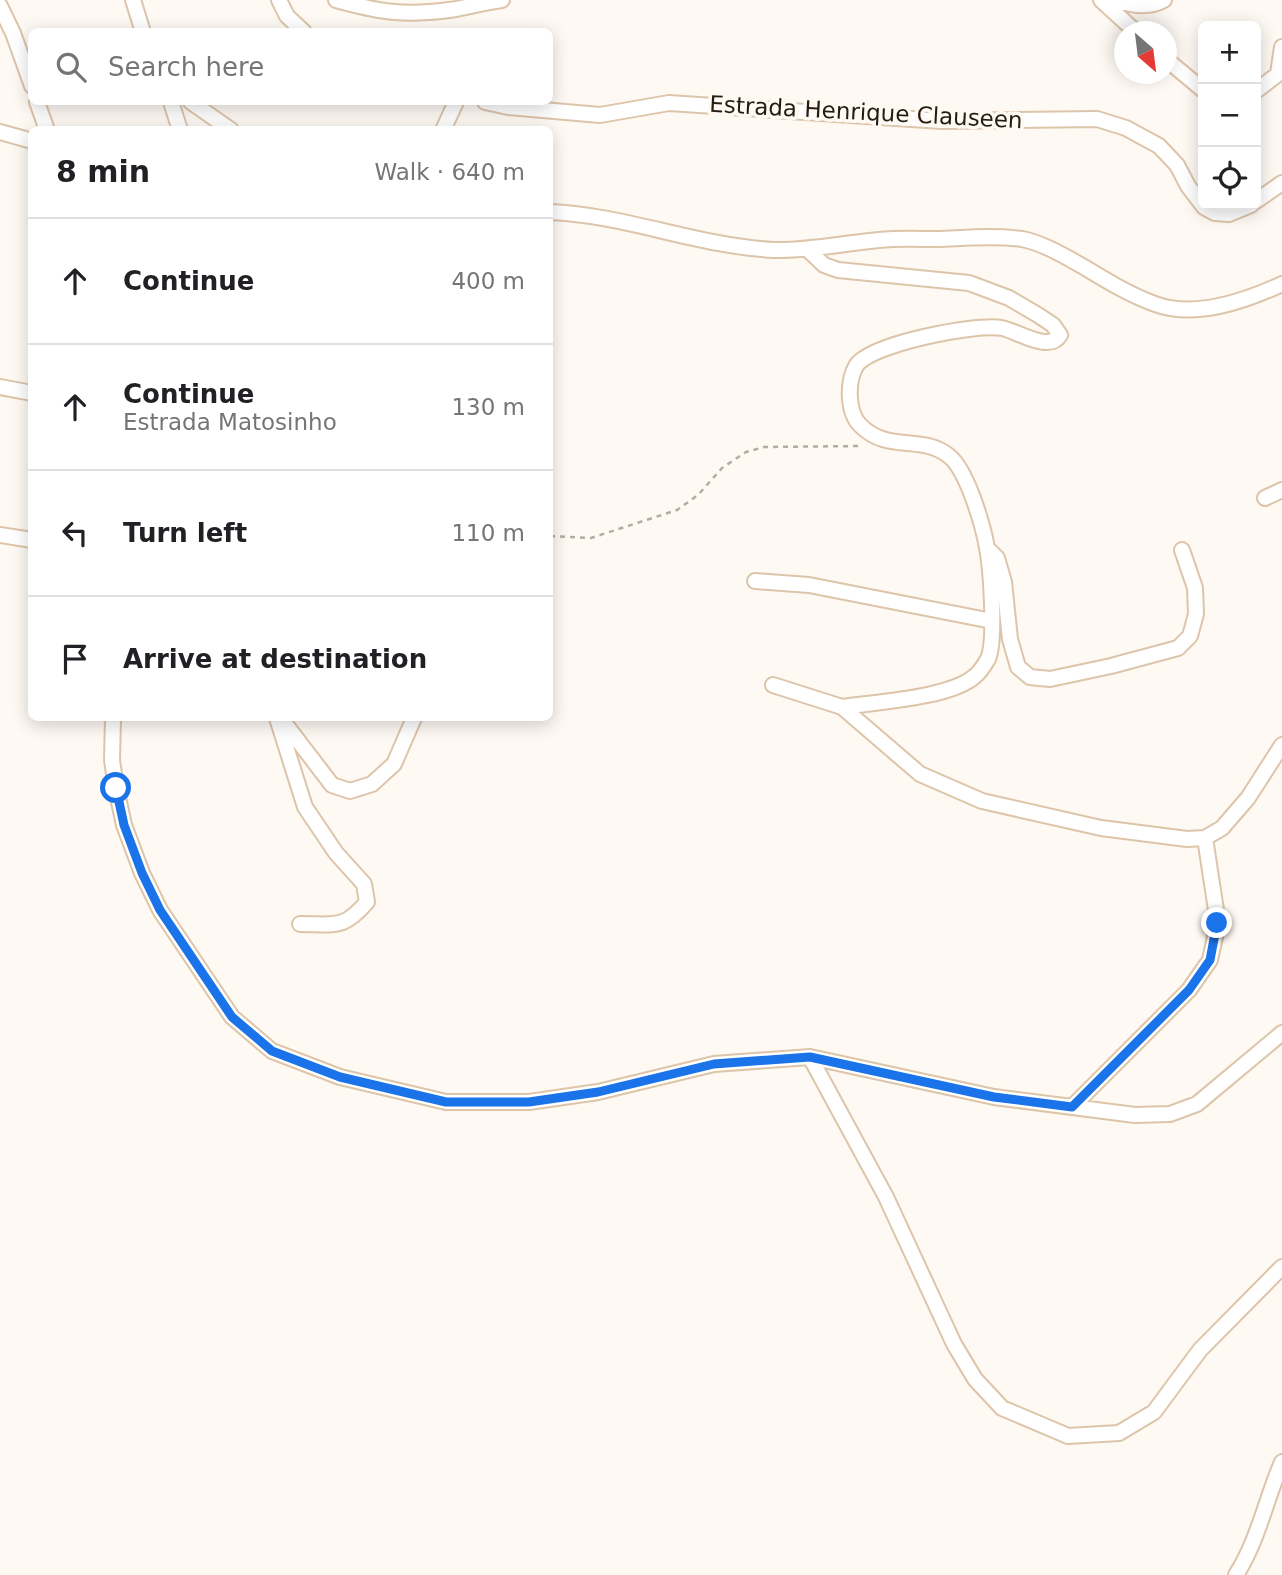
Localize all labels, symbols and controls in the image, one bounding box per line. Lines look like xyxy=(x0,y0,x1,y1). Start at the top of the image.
north arrow xyxy=(1114,21,1177,84)
map controls xyxy=(1198,21,1261,210)
button: + xyxy=(1198,21,1261,84)
search box xyxy=(28,28,553,105)
icon: search xyxy=(52,48,90,86)
text: Search here xyxy=(108,52,264,82)
button: − xyxy=(1198,84,1261,147)
street label: Estrada Henrique Clauseen xyxy=(709,91,1023,133)
button: locate xyxy=(1198,147,1261,210)
text: 8 min xyxy=(56,154,150,189)
text: Walk · 640 m xyxy=(374,159,525,185)
icon: ahead xyxy=(56,262,94,300)
text: Continue xyxy=(123,266,254,296)
text: 400 m xyxy=(451,268,525,294)
text: Continue xyxy=(123,379,254,409)
icon: ahead xyxy=(56,388,94,426)
text: 130 m xyxy=(451,394,525,420)
text: Estrada Matosinho xyxy=(123,409,337,435)
icon: left xyxy=(56,514,94,552)
text: Turn left xyxy=(123,518,247,548)
text: 110 m xyxy=(451,520,525,546)
icon: arrive xyxy=(56,640,94,678)
text: Arrive at destination xyxy=(123,644,427,674)
route start xyxy=(100,772,131,803)
route end xyxy=(1201,907,1232,938)

